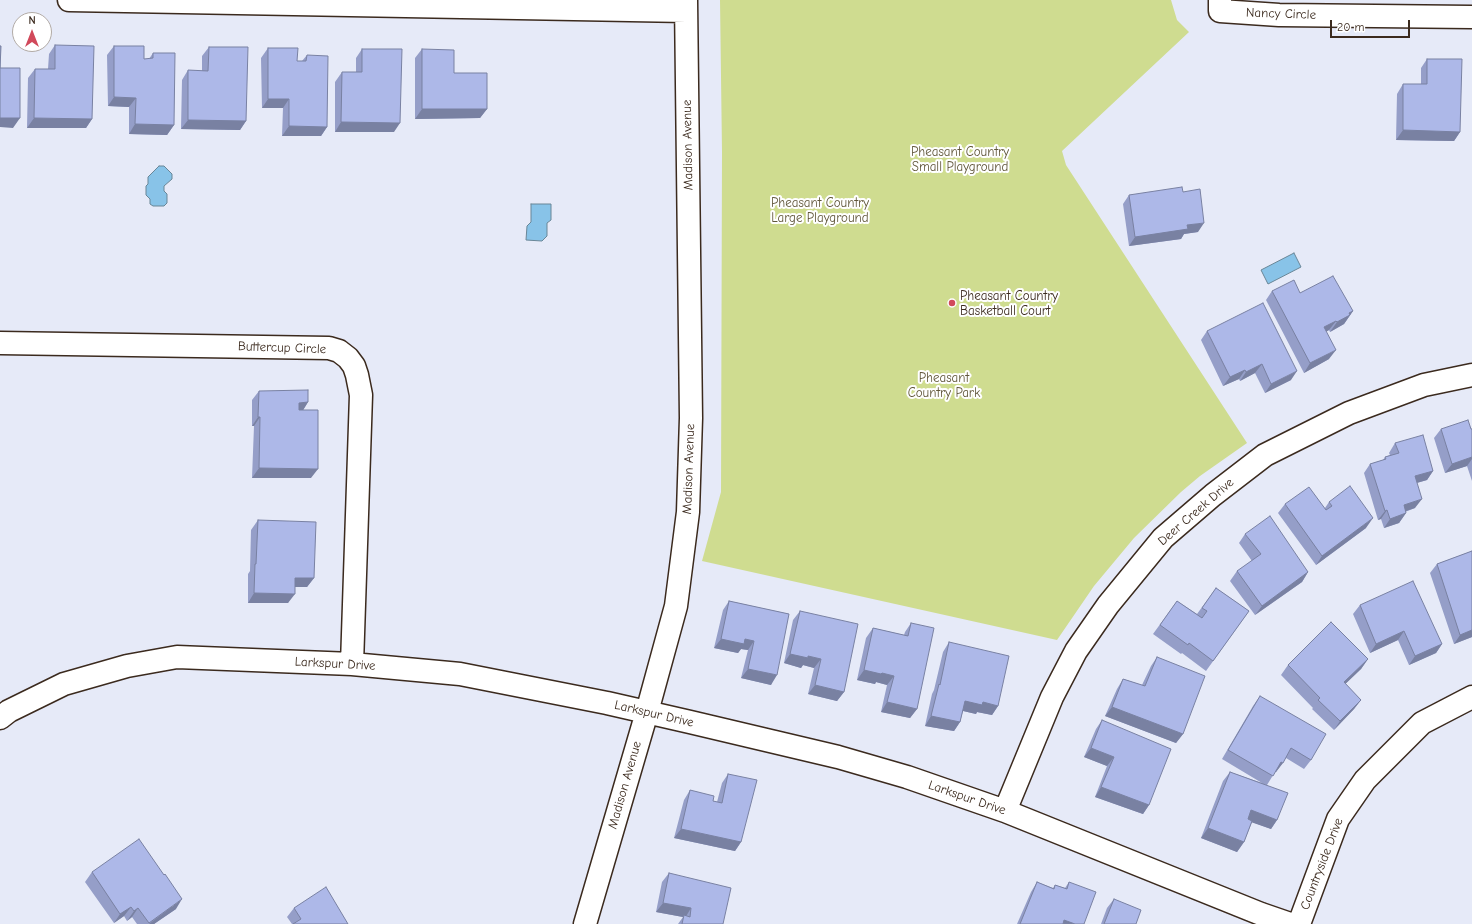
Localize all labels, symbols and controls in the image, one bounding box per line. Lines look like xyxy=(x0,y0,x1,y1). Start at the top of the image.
street label: Nancy Circle xyxy=(1246,5,1316,23)
north arrow xyxy=(12,12,52,52)
scale bar xyxy=(1332,12,1412,38)
text: N xyxy=(28,14,36,27)
text: 20 m xyxy=(1337,20,1365,34)
street label: Madison Avenue xyxy=(679,99,697,191)
park label: Pheasant Country Small Playground xyxy=(911,144,1009,175)
park label: Pheasant Country Large Playground xyxy=(771,195,869,226)
place label: Pheasant Country Basketball Court xyxy=(960,288,1058,319)
marker: Pheasant Country Basketball Court xyxy=(947,298,957,308)
street label: Buttercup Circle xyxy=(237,339,327,357)
park label: Pheasant Country Park xyxy=(908,370,980,401)
street label: Madison Avenue xyxy=(680,423,698,515)
street label: Deer Creek Drive xyxy=(1155,475,1237,549)
street label: Larkspur Drive xyxy=(294,654,376,674)
street label: Larkspur Drive xyxy=(613,697,695,731)
street label: Madison Avenue xyxy=(605,739,645,831)
street label: Larkspur Drive xyxy=(926,777,1008,819)
street label: Countryside Drive xyxy=(1297,816,1347,912)

